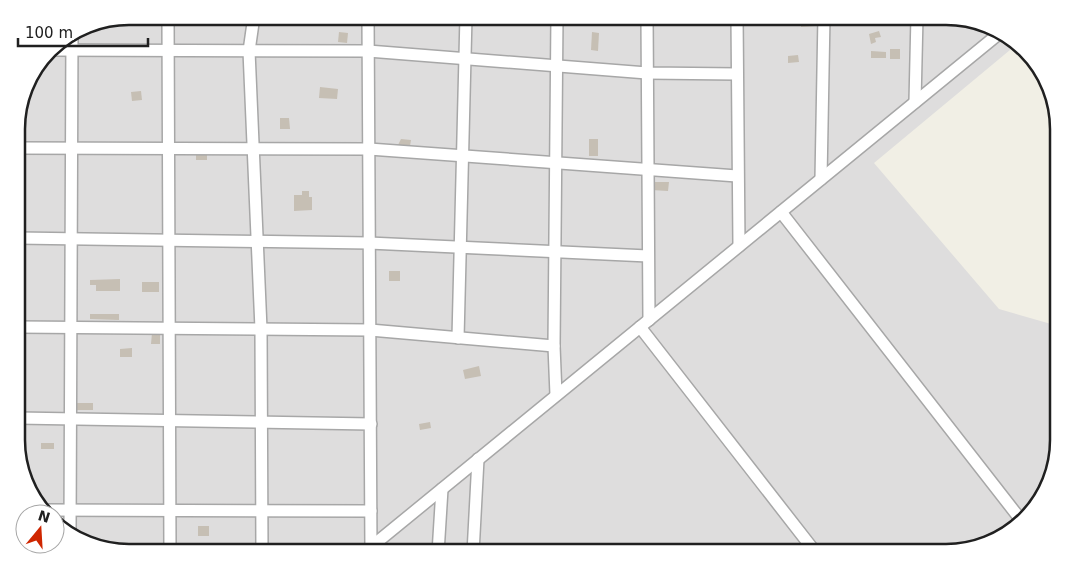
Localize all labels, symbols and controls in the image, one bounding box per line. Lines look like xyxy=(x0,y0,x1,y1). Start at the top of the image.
scale bar xyxy=(18,15,148,47)
text: 100 m xyxy=(25,24,73,42)
north arrow xyxy=(15,504,65,554)
text: N xyxy=(36,507,52,526)

